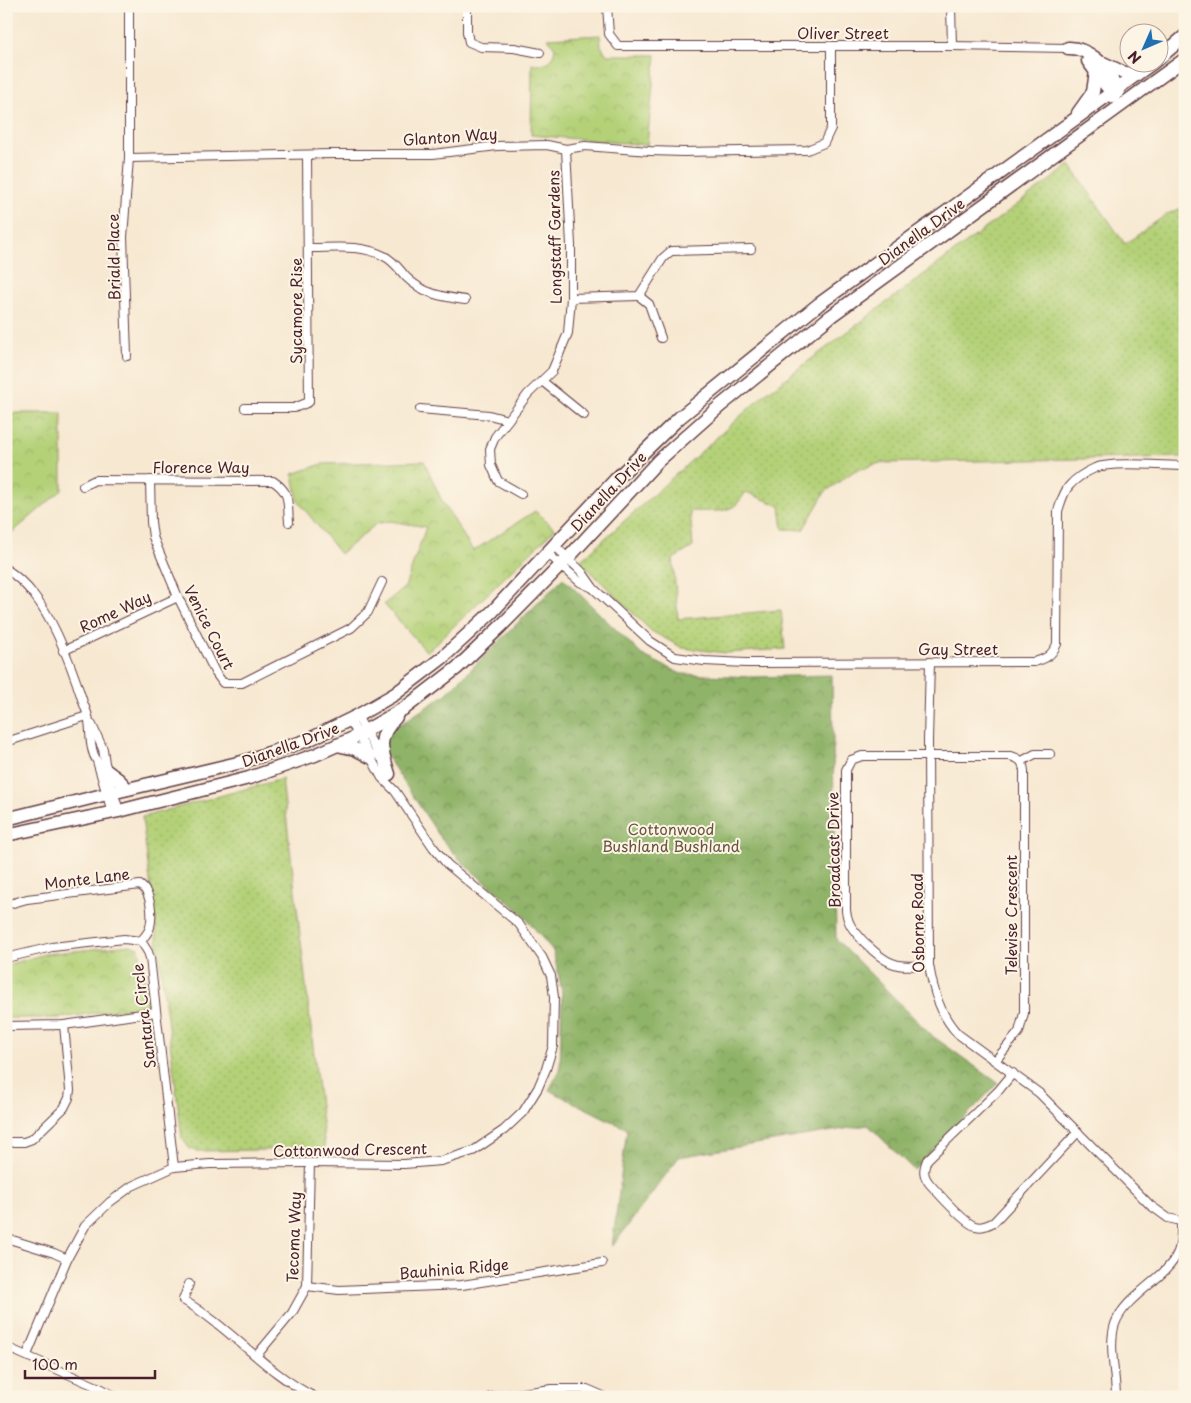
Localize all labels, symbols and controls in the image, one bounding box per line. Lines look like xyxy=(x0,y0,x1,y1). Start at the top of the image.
street label: Oliver Street xyxy=(797,21,889,44)
north arrow xyxy=(1118,22,1168,72)
text: N xyxy=(1123,46,1146,69)
street label: Glanton Way xyxy=(402,121,498,151)
street label: Longstaff Gardens xyxy=(541,170,567,304)
street label: Dianella Drive xyxy=(873,192,969,270)
street label: Briald Place xyxy=(101,214,125,300)
street label: Sycamore Rise xyxy=(284,258,307,364)
street label: Dianella Drive xyxy=(565,446,651,536)
street label: Florence Way xyxy=(152,455,250,478)
street label: Venice Court xyxy=(179,581,241,673)
street label: Rome Way xyxy=(75,584,155,638)
street label: Gay Street xyxy=(918,637,998,660)
street label: Dianella Drive xyxy=(238,716,342,772)
street label: Broadcast Drive xyxy=(820,792,846,908)
park label: Cottonwood Bushland Bushland xyxy=(602,817,740,857)
street label: Televise Crescent xyxy=(999,855,1022,975)
street label: Monte Lane xyxy=(43,861,131,895)
street label: Osborne Road xyxy=(905,873,929,973)
street label: Santara Circle xyxy=(125,962,161,1070)
street label: Cottonwood Crescent xyxy=(273,1136,427,1162)
street label: Tecoma Way xyxy=(280,1191,306,1283)
street label: Bauhinia Ridge xyxy=(398,1252,510,1284)
scale bar xyxy=(25,1348,155,1380)
text: 100 m xyxy=(32,1352,78,1375)

